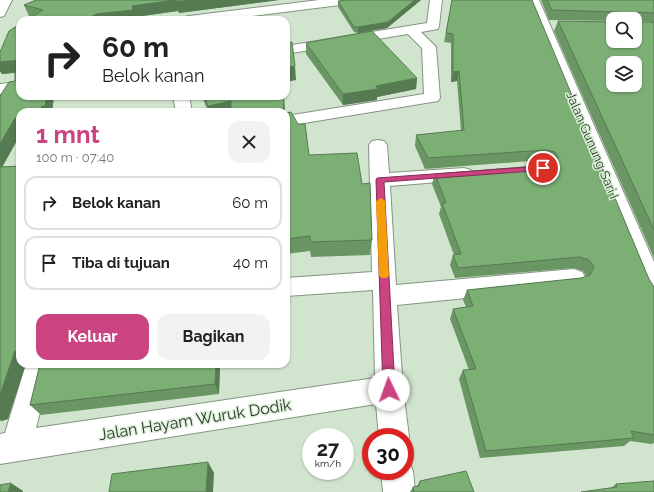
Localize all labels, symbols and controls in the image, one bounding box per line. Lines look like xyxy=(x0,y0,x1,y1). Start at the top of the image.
map controls xyxy=(606,12,642,92)
button: search xyxy=(606,12,642,48)
text: 60 m xyxy=(102,31,169,64)
icon: right xyxy=(36,32,88,84)
button: layers xyxy=(606,56,642,92)
text: Belok kanan xyxy=(102,65,204,86)
street label: Jalan Gunung Sari I xyxy=(563,89,622,201)
text: 1 mnt xyxy=(36,120,100,149)
button: close xyxy=(228,121,270,163)
text: 100 m · 07:40 xyxy=(36,150,114,165)
pin xyxy=(526,151,560,185)
icon: arrive xyxy=(532,157,554,179)
icon: right xyxy=(38,192,60,214)
text: Belok kanan xyxy=(72,194,161,212)
text: 60 m xyxy=(232,194,268,212)
icon: arrive xyxy=(38,252,60,274)
text: Tiba di tujuan xyxy=(72,254,170,272)
text: 40 m xyxy=(233,254,268,272)
button: Keluar xyxy=(36,314,149,360)
button: Bagikan xyxy=(157,314,270,360)
position arrow xyxy=(368,369,410,411)
street label: Jalan Hayam Wuruk Dodik xyxy=(98,395,293,444)
speed limit sign: 30 xyxy=(362,428,414,480)
text: 27 xyxy=(317,437,339,461)
text: km/h xyxy=(315,458,341,469)

